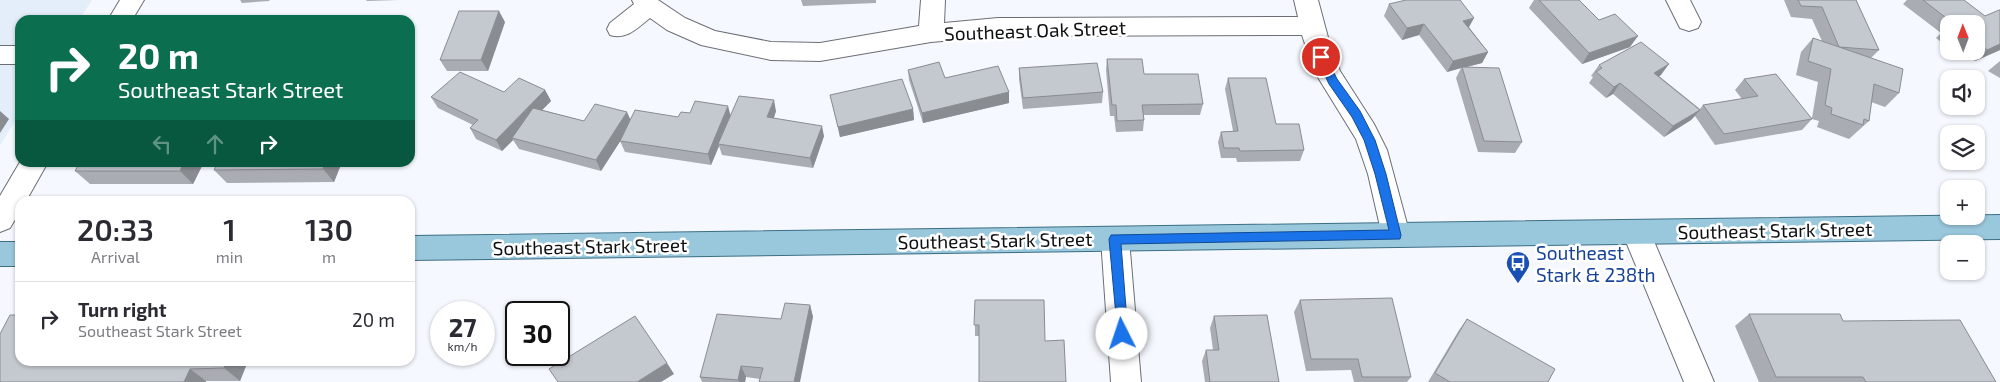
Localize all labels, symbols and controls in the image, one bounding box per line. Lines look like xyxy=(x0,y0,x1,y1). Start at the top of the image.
street label: Southeast Oak Street xyxy=(944,15,1126,45)
north arrow xyxy=(1940,15,1985,60)
map controls xyxy=(1940,15,1985,280)
text: 20 m xyxy=(118,34,199,76)
icon: right xyxy=(35,35,100,100)
pin xyxy=(1300,36,1342,78)
icon: arrive xyxy=(1307,43,1335,71)
button: sound xyxy=(1940,70,1985,115)
text: Southeast Stark Street xyxy=(118,76,343,102)
button: layers xyxy=(1940,125,1985,170)
icon: left xyxy=(148,130,176,158)
icon: ahead xyxy=(201,130,229,158)
icon: right xyxy=(254,130,282,158)
button: + xyxy=(1940,180,1985,225)
text: 20:33 xyxy=(77,211,154,247)
text: 1 xyxy=(223,211,236,247)
text: 130 xyxy=(305,211,353,247)
street label: Southeast Stark Street xyxy=(1677,217,1873,243)
street label: Southeast Stark Street xyxy=(897,227,1093,253)
street label: Southeast Stark Street xyxy=(492,233,688,259)
button: − xyxy=(1940,235,1985,280)
place label: Southeast Stark & 238th xyxy=(1536,241,1656,286)
text: Arrival xyxy=(91,247,140,266)
text: min xyxy=(216,247,243,266)
text: m xyxy=(322,247,336,266)
bus stop icon: Southeast Stark & 238th xyxy=(1505,250,1531,284)
text: Turn right xyxy=(78,298,166,321)
speed limit sign: 30 xyxy=(505,301,570,366)
icon: right xyxy=(35,305,63,333)
position arrow xyxy=(1095,307,1147,359)
text: 20 m xyxy=(352,308,395,331)
text: 27 xyxy=(449,312,476,342)
text: Southeast Stark Street xyxy=(78,321,242,340)
text: km/h xyxy=(448,339,477,353)

